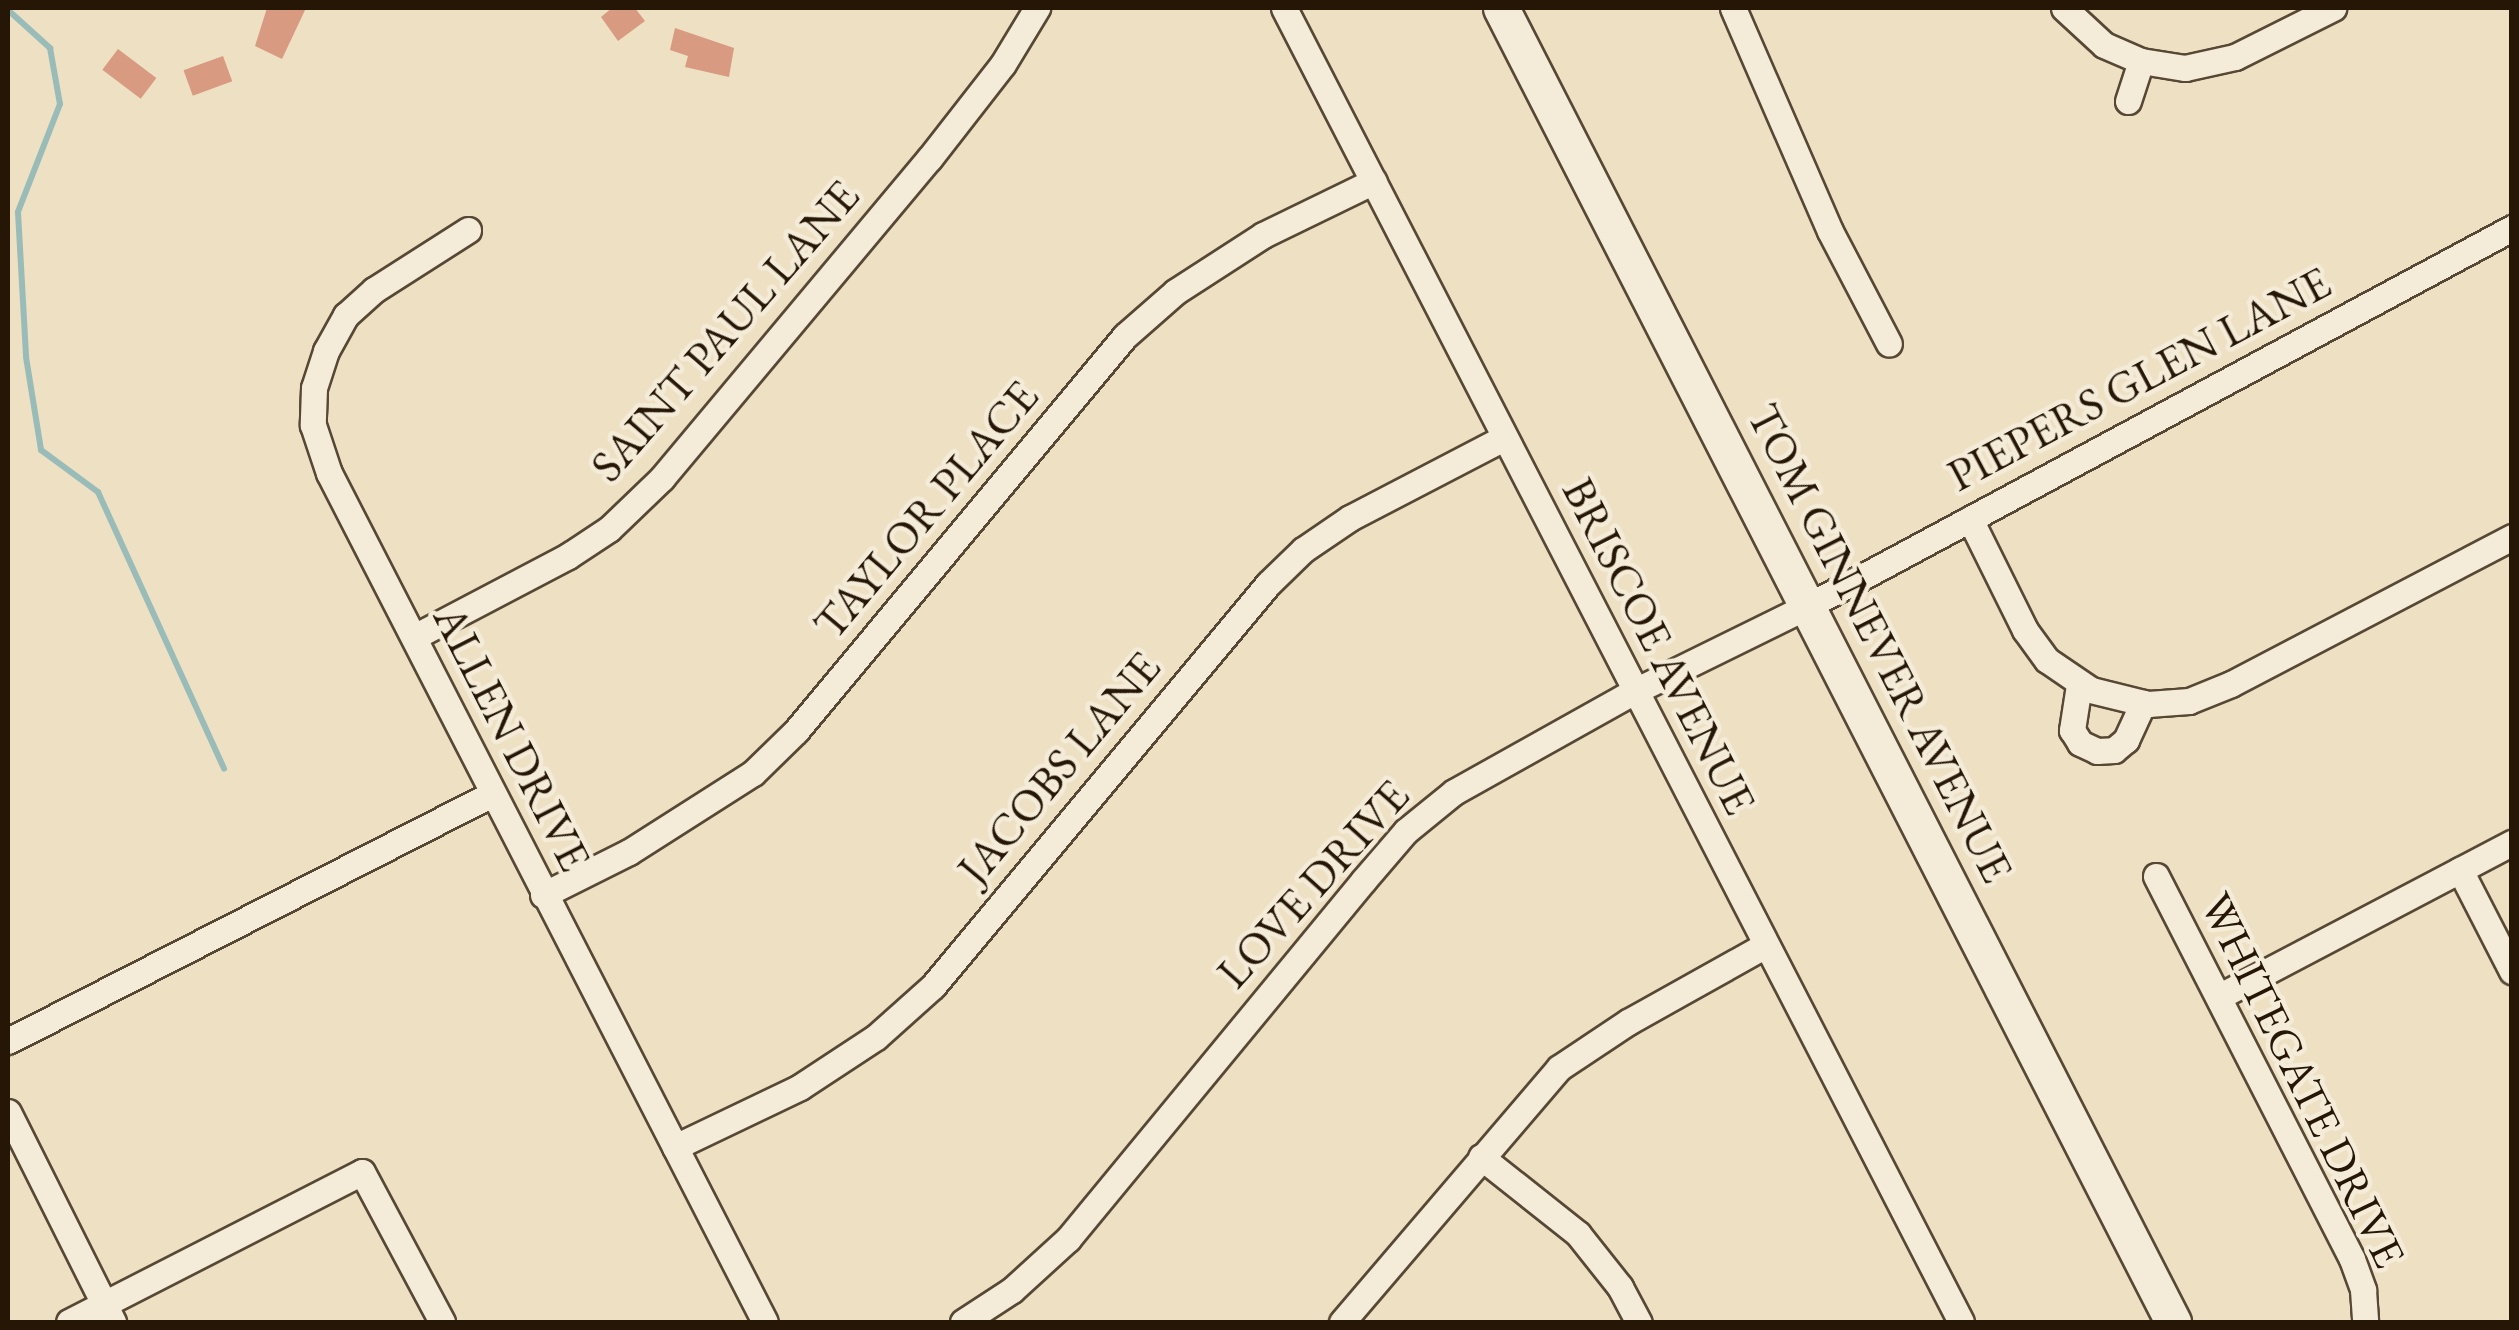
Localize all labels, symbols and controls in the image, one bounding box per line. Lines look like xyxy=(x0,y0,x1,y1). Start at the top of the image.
street label: SAINT PAUL LANE xyxy=(580,170,870,492)
street label: PIEPERS GLEN LANE xyxy=(1939,255,2339,503)
street label: TAYLOR PLACE xyxy=(802,370,1050,650)
street label: TOM GINNEVER AVENUE xyxy=(1736,395,2024,891)
street label: BRISCOE AVENUE xyxy=(1551,469,1767,823)
street label: ALLEN DRIVE xyxy=(422,596,602,880)
street label: JACOBS LANE xyxy=(946,641,1172,895)
street label: LOVE DRIVE xyxy=(1206,769,1420,999)
street label: WHITEGATE DRIVE xyxy=(2189,884,2417,1276)

